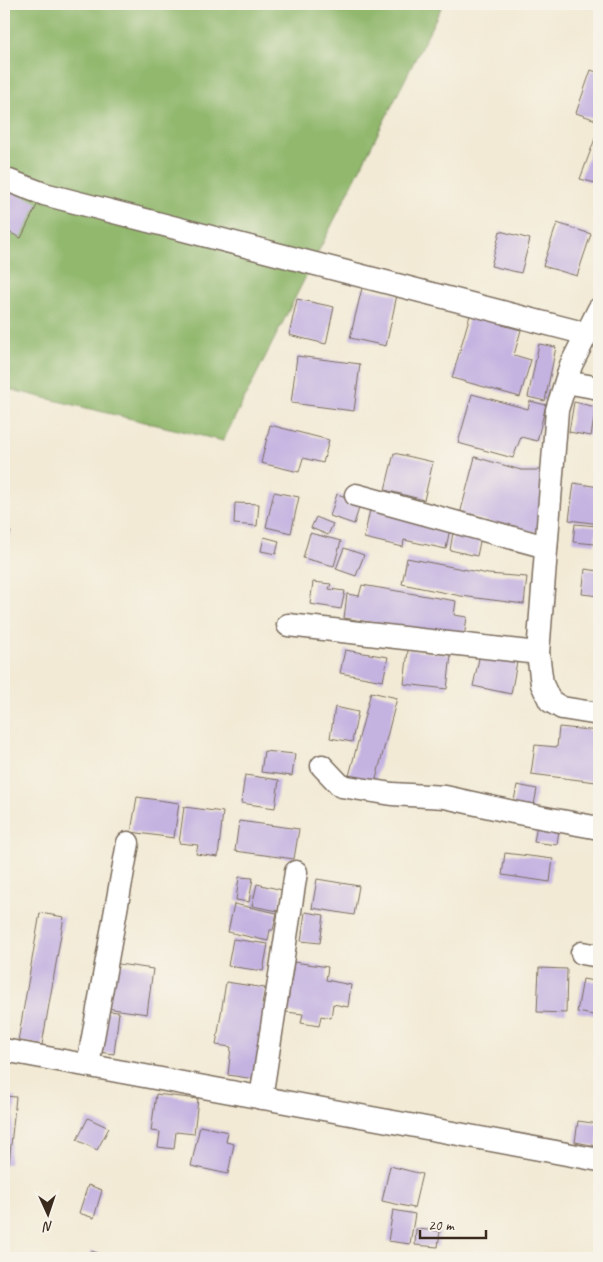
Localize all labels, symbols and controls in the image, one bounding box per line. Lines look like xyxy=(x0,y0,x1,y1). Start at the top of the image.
north arrow xyxy=(22,1190,72,1240)
scale bar xyxy=(420,1207,487,1239)
text: 20 m xyxy=(428,1216,455,1235)
text: N xyxy=(42,1218,53,1235)

